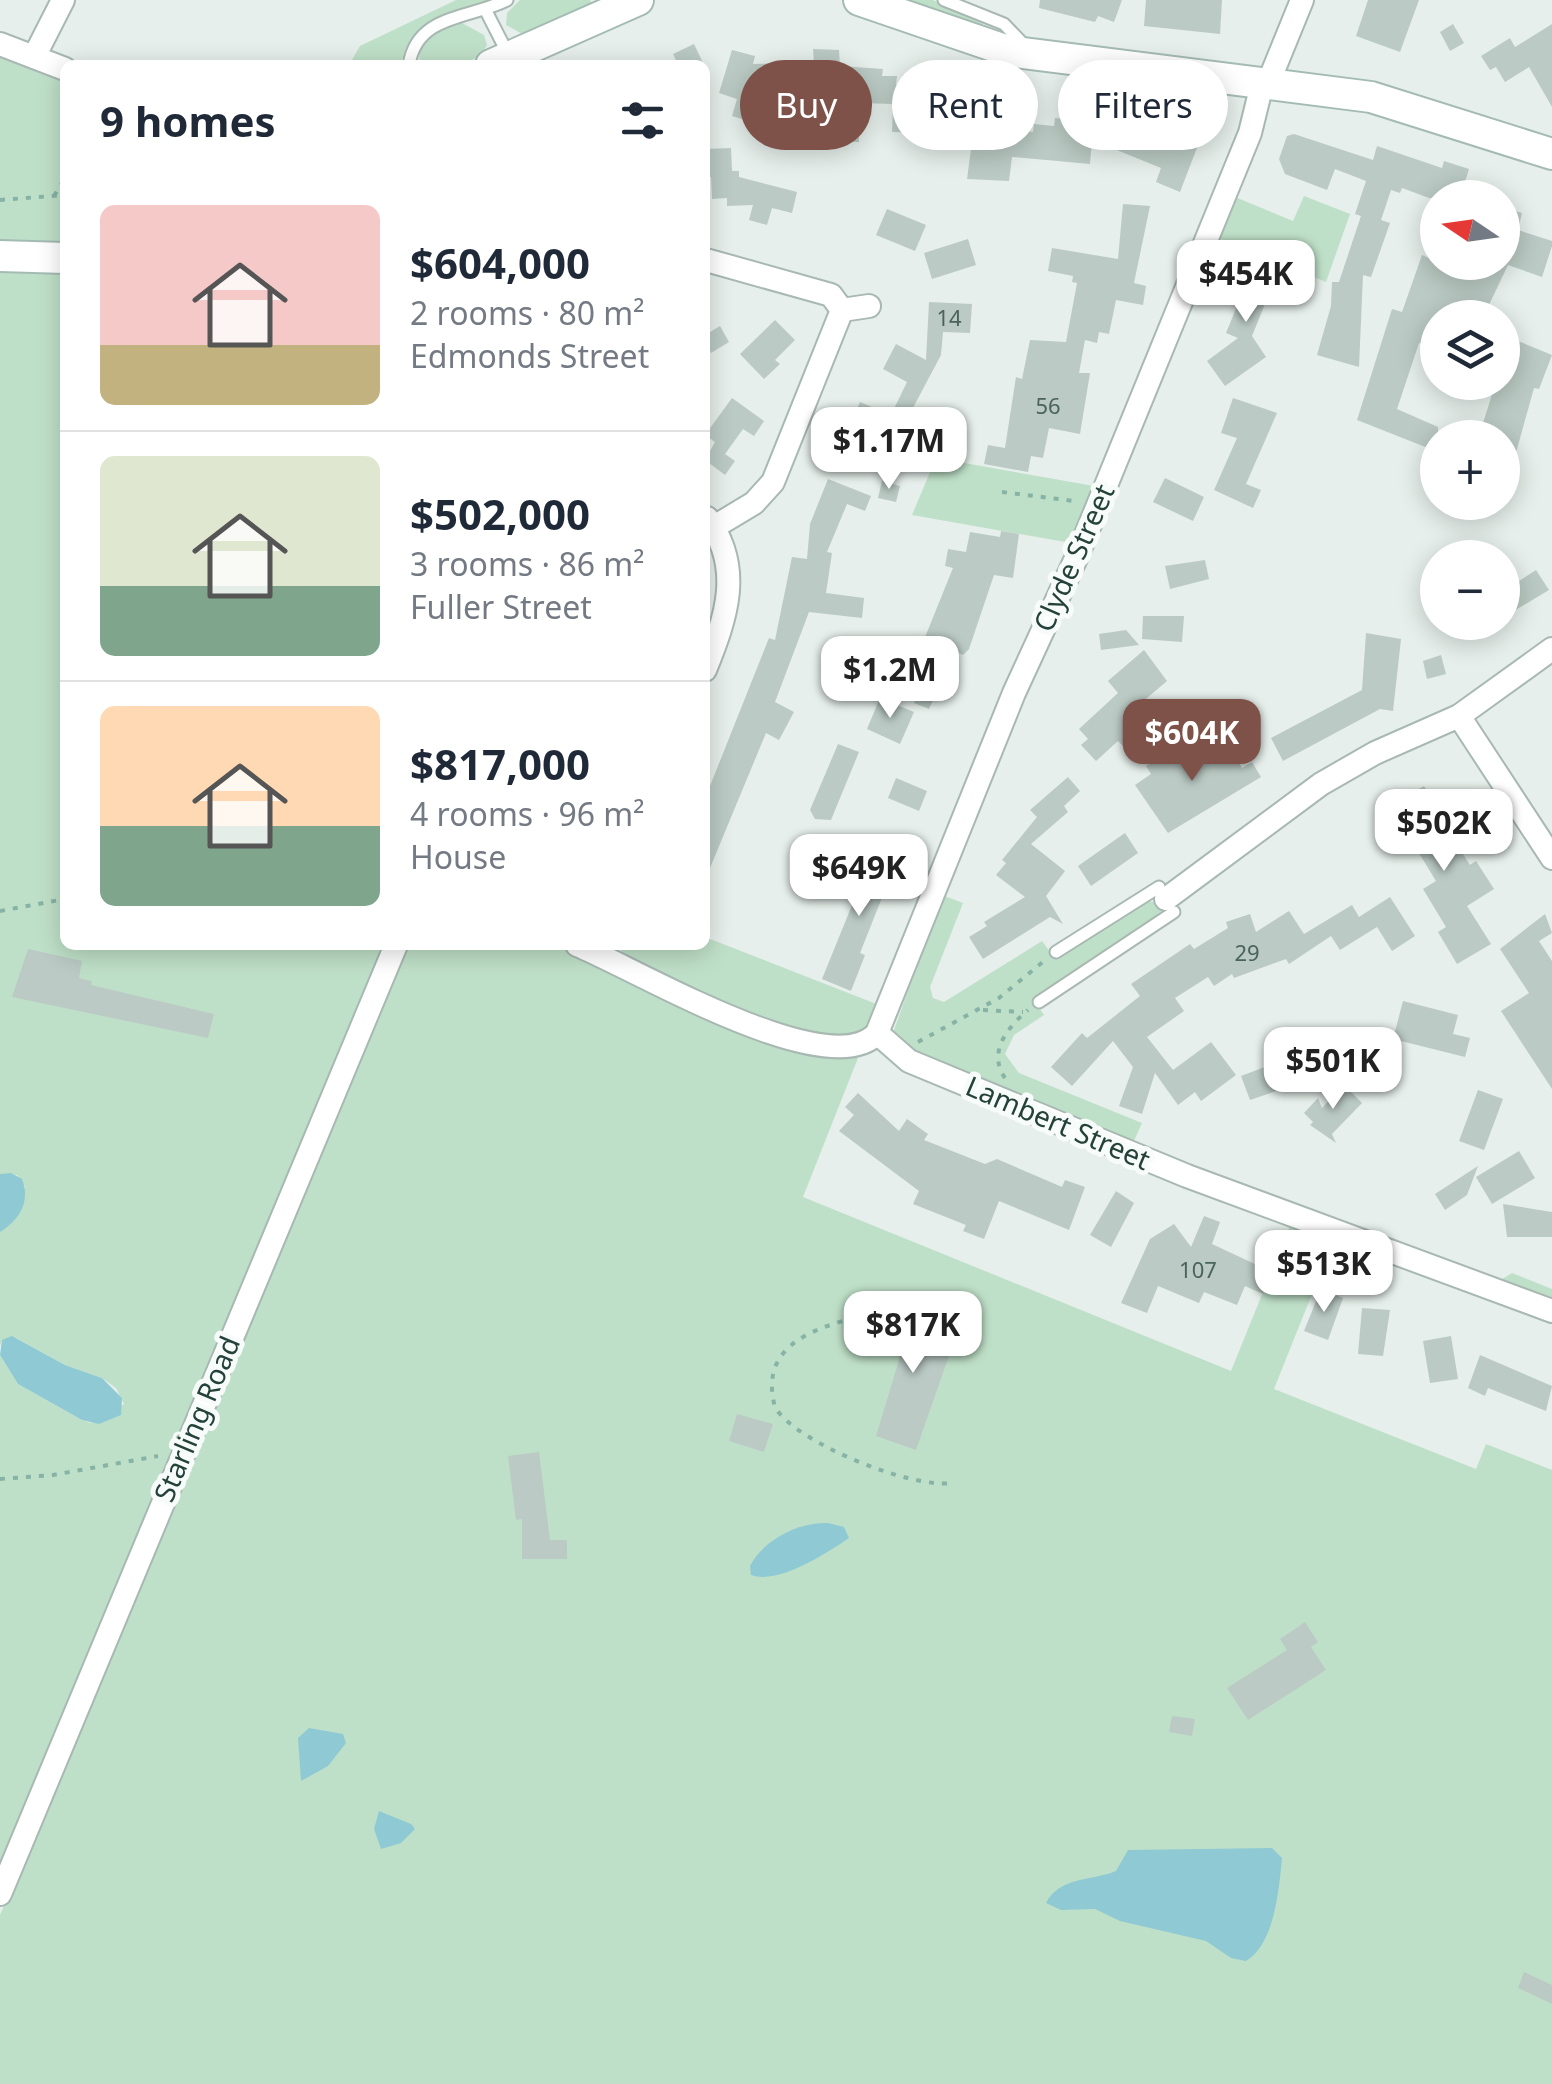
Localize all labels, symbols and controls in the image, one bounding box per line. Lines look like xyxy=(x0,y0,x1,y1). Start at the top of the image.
chip: Buy xyxy=(740,60,872,150)
chip: Rent xyxy=(892,60,1038,150)
chip: Filters xyxy=(1058,60,1228,150)
text: 9 homes xyxy=(100,92,276,149)
icon: filters xyxy=(615,93,670,148)
north arrow xyxy=(1420,180,1520,280)
map controls xyxy=(1420,180,1520,640)
text: $604,000 xyxy=(410,234,590,291)
pin: $454K xyxy=(1176,240,1316,325)
icon: home xyxy=(180,245,300,365)
text: $454K xyxy=(1199,251,1293,294)
text: 2 rooms · 80 m² xyxy=(410,291,644,334)
button: layers xyxy=(1420,300,1520,400)
house number: 14 xyxy=(936,302,962,332)
text: Edmonds Street xyxy=(410,334,649,377)
house number: 56 xyxy=(1035,390,1061,420)
pin: $1.17M xyxy=(808,407,970,492)
text: $1.17M xyxy=(833,418,945,461)
button: + xyxy=(1420,420,1520,520)
street label: Clyde Street xyxy=(1024,478,1123,637)
text: $502,000 xyxy=(410,485,590,542)
icon: home xyxy=(180,496,300,616)
button: − xyxy=(1420,540,1520,640)
text: 3 rooms · 86 m² xyxy=(410,542,644,585)
text: Fuller Street xyxy=(410,585,592,628)
pin: $1.2M xyxy=(820,636,960,721)
text: $1.2M xyxy=(843,647,937,690)
pin: $604K xyxy=(1122,699,1262,784)
text: $604K xyxy=(1145,710,1239,753)
text: $817,000 xyxy=(410,735,590,792)
icon: home xyxy=(180,746,300,866)
pin: $502K xyxy=(1374,789,1514,874)
text: 4 rooms · 96 m² xyxy=(410,792,644,835)
text: $502K xyxy=(1397,800,1491,843)
pin: $649K xyxy=(789,834,929,919)
text: House xyxy=(410,835,506,878)
text: $649K xyxy=(812,845,906,888)
house number: 29 xyxy=(1234,937,1260,967)
pin: $501K xyxy=(1263,1027,1403,1112)
text: $501K xyxy=(1286,1038,1380,1081)
street label: Lambert Street xyxy=(960,1066,1156,1178)
pin: $513K xyxy=(1254,1230,1394,1315)
text: $513K xyxy=(1277,1241,1371,1284)
house number: 107 xyxy=(1179,1254,1217,1284)
pin: $817K xyxy=(843,1291,983,1376)
text: $817K xyxy=(866,1302,960,1345)
street label: Starling Road xyxy=(144,1330,248,1507)

